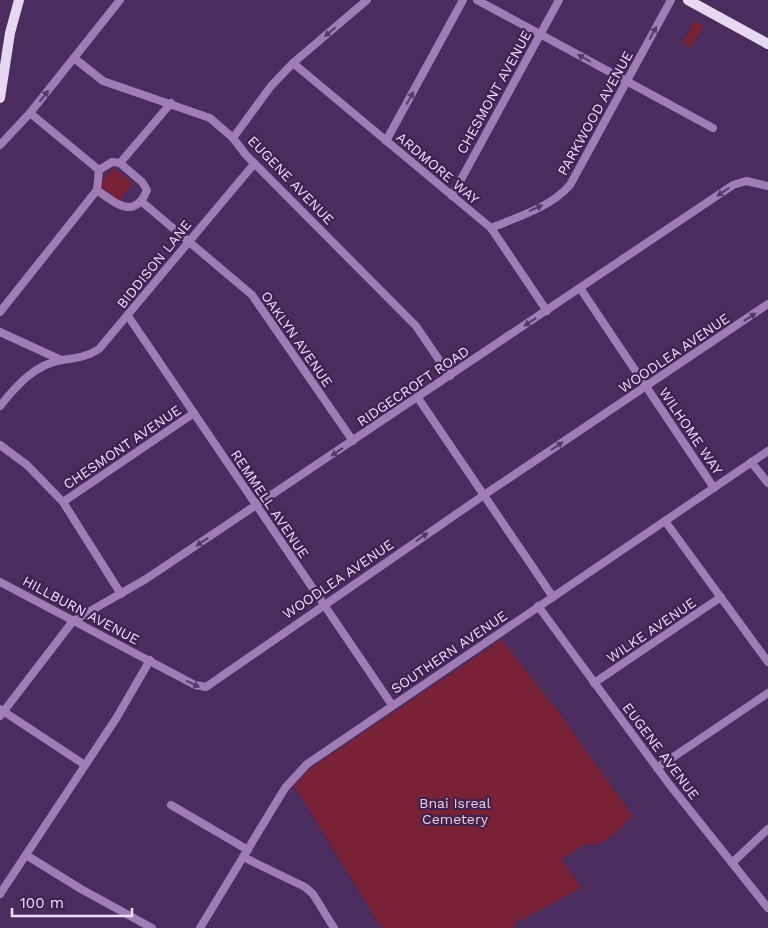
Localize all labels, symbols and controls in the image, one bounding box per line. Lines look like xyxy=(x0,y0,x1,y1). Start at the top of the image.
one-way arrow xyxy=(649,25,657,40)
one-way arrow xyxy=(323,26,336,37)
street label: CHESMONT AVENUE xyxy=(453,28,535,156)
street label: PARKWOOD AVENUE xyxy=(554,48,636,178)
one-way arrow xyxy=(577,54,591,62)
one-way arrow xyxy=(38,89,49,102)
one-way arrow xyxy=(405,91,414,105)
street label: ARDMORE WAY xyxy=(393,129,483,207)
street label: EUGENE AVENUE xyxy=(245,132,337,228)
one-way arrow xyxy=(716,187,730,197)
one-way arrow xyxy=(529,204,543,212)
street label: BIDDISON LANE xyxy=(114,217,195,311)
street label: OAKLYN AVENUE xyxy=(258,288,336,390)
street label: WOODLEA AVENUE xyxy=(616,310,732,396)
one-way arrow xyxy=(743,312,756,322)
one-way arrow xyxy=(523,317,537,327)
street label: RIDGECROFT ROAD xyxy=(354,343,472,429)
street label: WILHOME WAY xyxy=(656,385,726,477)
street label: CHESMONT AVENUE xyxy=(60,402,184,492)
one-way arrow xyxy=(550,441,563,451)
street label: REMMELL AVENUE xyxy=(228,447,312,561)
one-way arrow xyxy=(330,447,344,457)
one-way arrow xyxy=(415,532,429,542)
street label: WOODLEA AVENUE xyxy=(280,536,396,622)
one-way arrow xyxy=(195,537,209,547)
street label: HILLBURN AVENUE xyxy=(20,573,142,648)
street label: WILKE AVENUE xyxy=(603,594,699,666)
street label: SOUTHERN AVENUE xyxy=(388,607,510,697)
one-way arrow xyxy=(186,680,200,688)
street label: EUGENE AVENUE xyxy=(619,700,703,803)
park label: Bnai Isreal Cemetery xyxy=(419,795,491,827)
scale bar xyxy=(12,886,132,918)
text: 100 m xyxy=(20,894,64,912)

